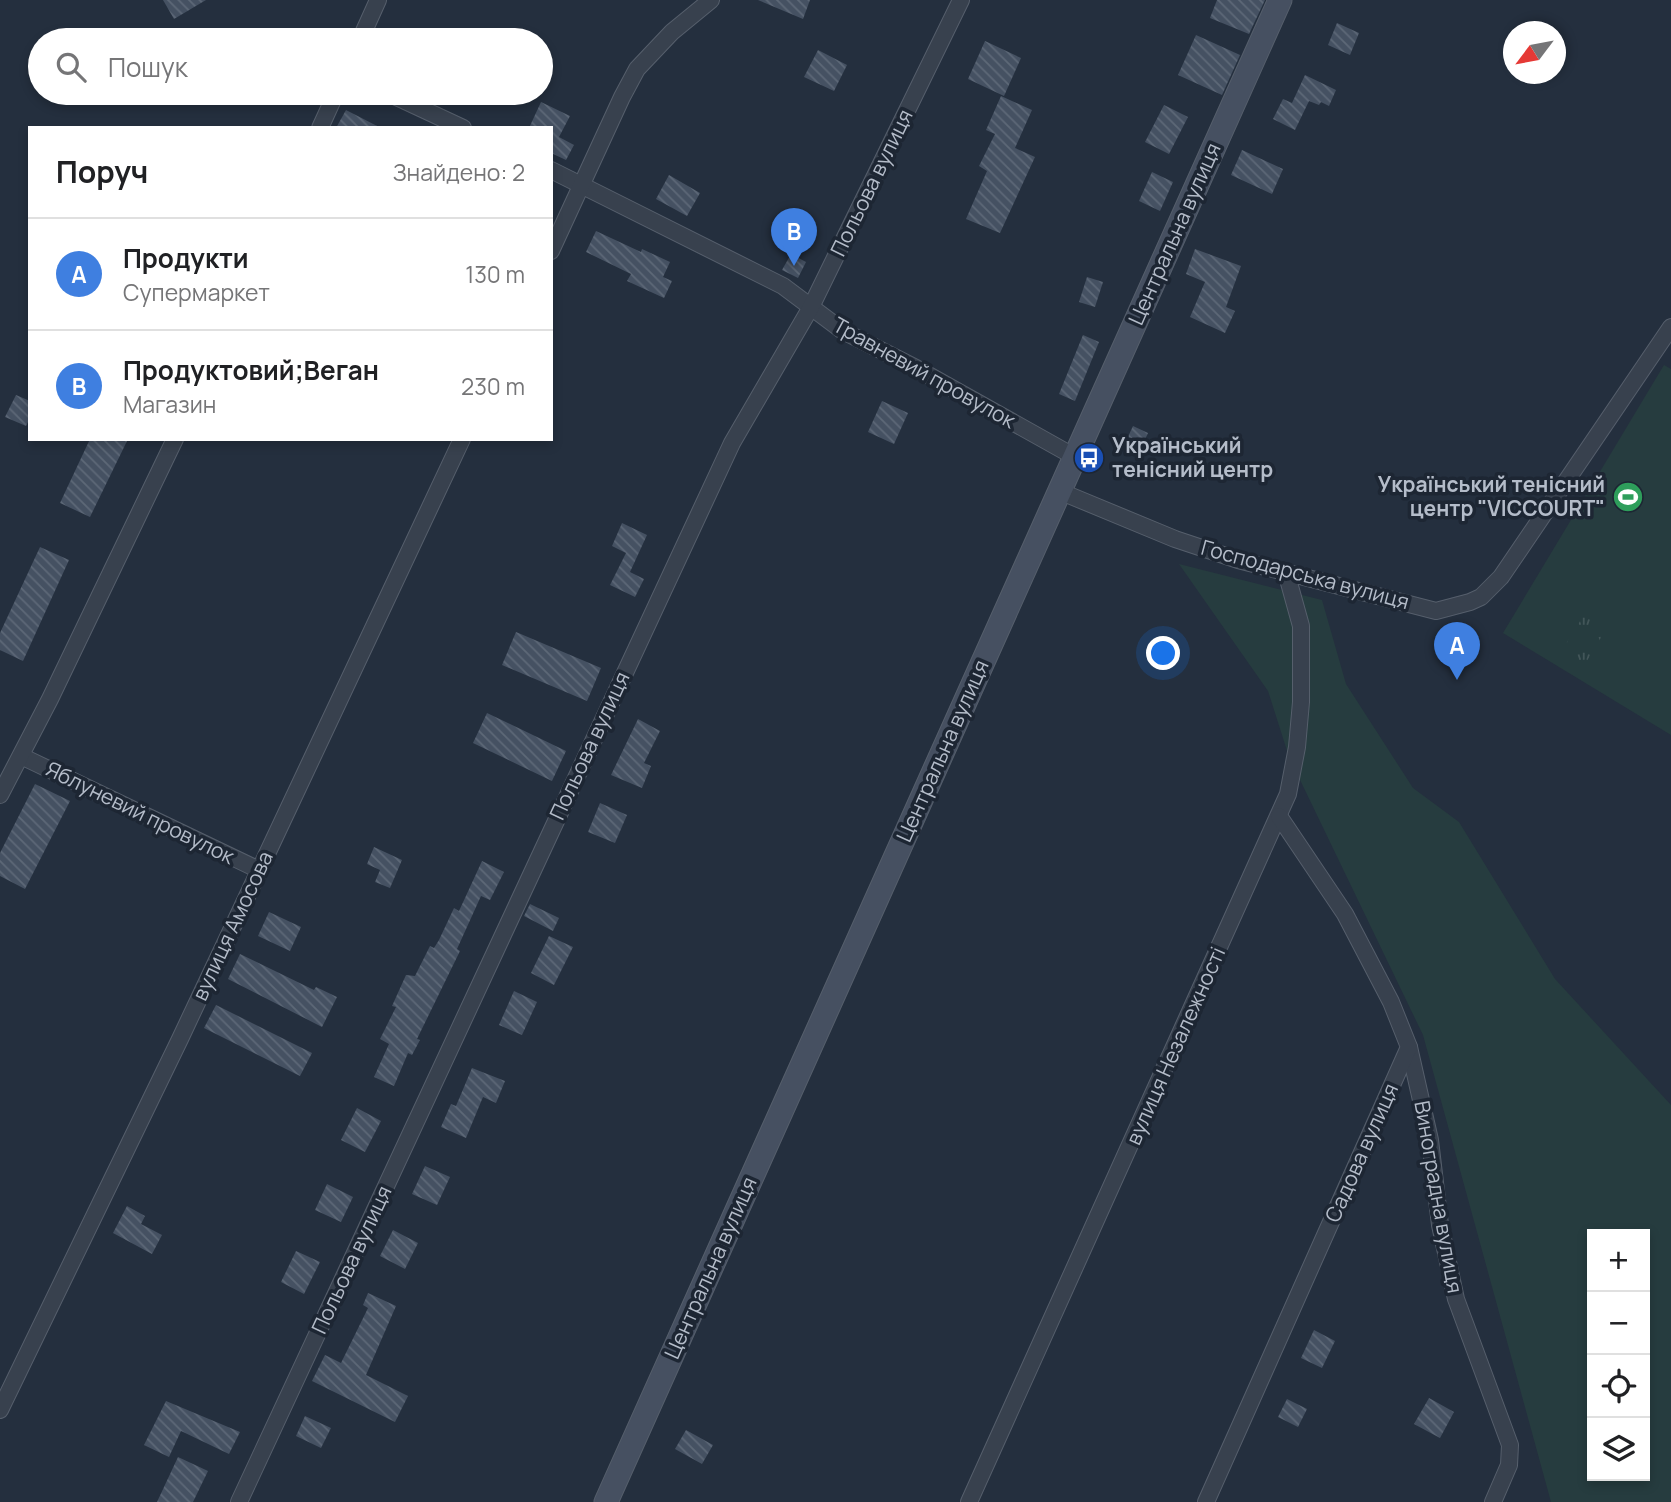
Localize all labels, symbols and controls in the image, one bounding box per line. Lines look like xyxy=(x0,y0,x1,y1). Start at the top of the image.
north arrow xyxy=(1503,21,1566,84)
search box xyxy=(28,28,553,105)
icon: search xyxy=(52,48,90,86)
text: Пошук xyxy=(108,49,188,85)
street label: Польова вулиця xyxy=(823,104,919,261)
street label: Центральна вулиця xyxy=(1121,138,1227,329)
text: Поруч xyxy=(56,151,148,192)
text: Знайдено: 2 xyxy=(393,156,525,188)
pin: B xyxy=(771,208,817,266)
text: Продукти xyxy=(123,240,249,276)
text: A xyxy=(71,258,87,290)
text: 130 m xyxy=(465,258,525,290)
text: Супермаркет xyxy=(123,276,270,308)
street label: Травневий провулок xyxy=(828,310,1021,434)
text: Продуктовий;Веган xyxy=(123,352,379,388)
text: B xyxy=(72,370,86,402)
text: 230 m xyxy=(461,370,525,402)
text: Магазин xyxy=(123,388,216,420)
place label: Український тенісний центр xyxy=(1112,431,1273,483)
bus stop icon: Український тенісний центр xyxy=(1072,441,1106,475)
place label: Український тенісний центр "VICCOURT" xyxy=(1378,470,1605,522)
sports icon: Український тенісний центр "VICCOURT" xyxy=(1611,480,1645,514)
street label: Господарська вулиця xyxy=(1198,533,1412,615)
pin: A xyxy=(1434,622,1480,680)
your location xyxy=(1146,636,1180,670)
street label: Центральна вулиця xyxy=(889,655,995,846)
street label: Польова вулиця xyxy=(543,667,636,824)
street label: Яблуневий провулок xyxy=(42,754,240,870)
street label: вулиця Амосова xyxy=(185,846,279,1005)
street label: вулиця Незалежності xyxy=(1119,942,1231,1149)
street label: Садова вулиця xyxy=(1318,1079,1404,1226)
street label: Виноградна вулиця xyxy=(1408,1098,1470,1295)
street label: Центральна вулиця xyxy=(657,1172,763,1363)
street label: Польова вулиця xyxy=(305,1181,398,1338)
map controls xyxy=(1587,1229,1650,1481)
button: + xyxy=(1587,1229,1650,1292)
button: − xyxy=(1587,1292,1650,1355)
button: locate xyxy=(1587,1355,1650,1418)
button: layers xyxy=(1587,1418,1650,1481)

